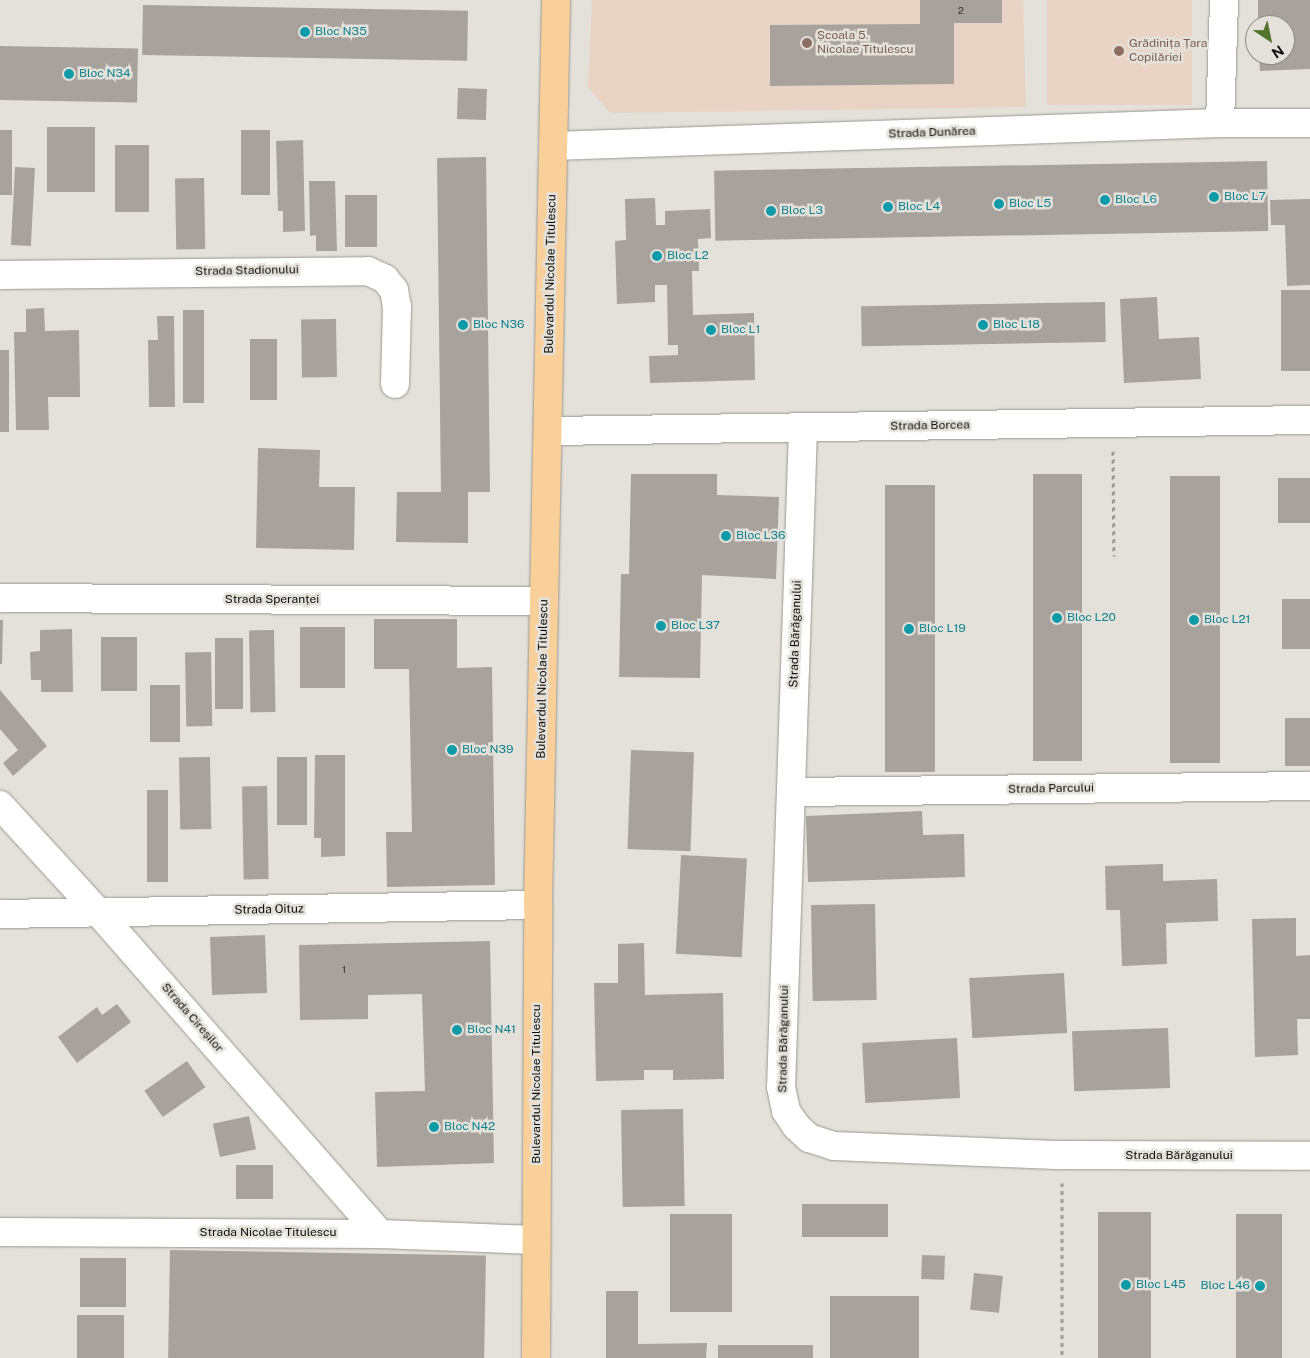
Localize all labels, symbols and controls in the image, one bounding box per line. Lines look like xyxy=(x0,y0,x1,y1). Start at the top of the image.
house number: 2 xyxy=(958,5,964,17)
north arrow xyxy=(1245,15,1295,65)
place label: Bloc N35 xyxy=(315,25,367,39)
marker: Bloc N35 xyxy=(299,26,311,38)
place label: Școala 5. Nicolae Titulescu xyxy=(817,29,914,57)
marker: Școala 5. Nicolae Titulescu xyxy=(801,37,813,49)
place label: Grădinița Țara Copilăriei xyxy=(1129,37,1207,65)
text: N xyxy=(1269,42,1287,61)
marker: Grădinița Țara Copilăriei xyxy=(1113,45,1125,57)
place label: Bloc N34 xyxy=(79,67,131,81)
marker: Bloc N34 xyxy=(63,68,75,80)
street label: Strada Dunărea xyxy=(888,124,976,142)
place label: Bloc L7 xyxy=(1224,190,1266,204)
marker: Bloc L7 xyxy=(1208,191,1220,203)
place label: Bloc L6 xyxy=(1115,193,1157,207)
street label: Bulevardul Nicolae Titulescu xyxy=(542,194,560,354)
marker: Bloc L6 xyxy=(1099,194,1111,206)
place label: Bloc L5 xyxy=(1009,197,1051,211)
marker: Bloc L5 xyxy=(993,198,1005,210)
place label: Bloc L4 xyxy=(898,200,940,214)
marker: Bloc L4 xyxy=(882,201,894,213)
place label: Bloc L3 xyxy=(781,204,823,218)
marker: Bloc L3 xyxy=(765,205,777,217)
place label: Bloc L2 xyxy=(667,249,709,263)
marker: Bloc L2 xyxy=(651,250,663,262)
street label: Strada Stadionului xyxy=(195,263,299,279)
place label: Bloc N36 xyxy=(473,318,525,332)
place label: Bloc L18 xyxy=(993,318,1040,332)
marker: Bloc N36 xyxy=(457,319,469,331)
marker: Bloc L18 xyxy=(977,319,989,331)
place label: Bloc L1 xyxy=(721,323,760,337)
marker: Bloc L1 xyxy=(705,324,717,336)
street label: Strada Borcea xyxy=(890,418,970,434)
place label: Bloc L36 xyxy=(736,529,785,543)
marker: Bloc L36 xyxy=(720,530,732,542)
street label: Strada Bărăganului xyxy=(787,580,805,688)
street label: Strada Speranței xyxy=(225,593,319,607)
street label: Bulevardul Nicolae Titulescu xyxy=(534,599,552,759)
place label: Bloc L20 xyxy=(1067,611,1116,625)
marker: Bloc L20 xyxy=(1051,612,1063,624)
place label: Bloc L21 xyxy=(1204,613,1251,627)
marker: Bloc L21 xyxy=(1188,614,1200,626)
place label: Bloc L37 xyxy=(671,619,720,633)
marker: Bloc L37 xyxy=(655,620,667,632)
place label: Bloc L19 xyxy=(919,622,966,636)
marker: Bloc L19 xyxy=(903,623,915,635)
place label: Bloc N39 xyxy=(462,743,514,757)
marker: Bloc N39 xyxy=(446,744,458,756)
street label: Strada Parcului xyxy=(1008,781,1094,797)
street label: Strada Oituz xyxy=(234,902,304,918)
house number: 1 xyxy=(342,964,346,976)
street label: Strada Cireșilor xyxy=(158,980,226,1056)
street label: Strada Bărăganului xyxy=(776,985,792,1093)
street label: Bulevardul Nicolae Titulescu xyxy=(530,1004,544,1164)
place label: Bloc N41 xyxy=(467,1023,516,1037)
marker: Bloc N41 xyxy=(451,1024,463,1036)
place label: Bloc N42 xyxy=(444,1120,495,1134)
marker: Bloc N42 xyxy=(428,1121,440,1133)
street label: Strada Bărăganului xyxy=(1125,1149,1233,1163)
street label: Strada Nicolae Titulescu xyxy=(200,1226,336,1240)
place label: Bloc L45 xyxy=(1136,1278,1186,1292)
marker: Bloc L45 xyxy=(1120,1279,1132,1291)
place label: Bloc L46 xyxy=(1200,1279,1250,1293)
marker: Bloc L46 xyxy=(1254,1280,1266,1292)

